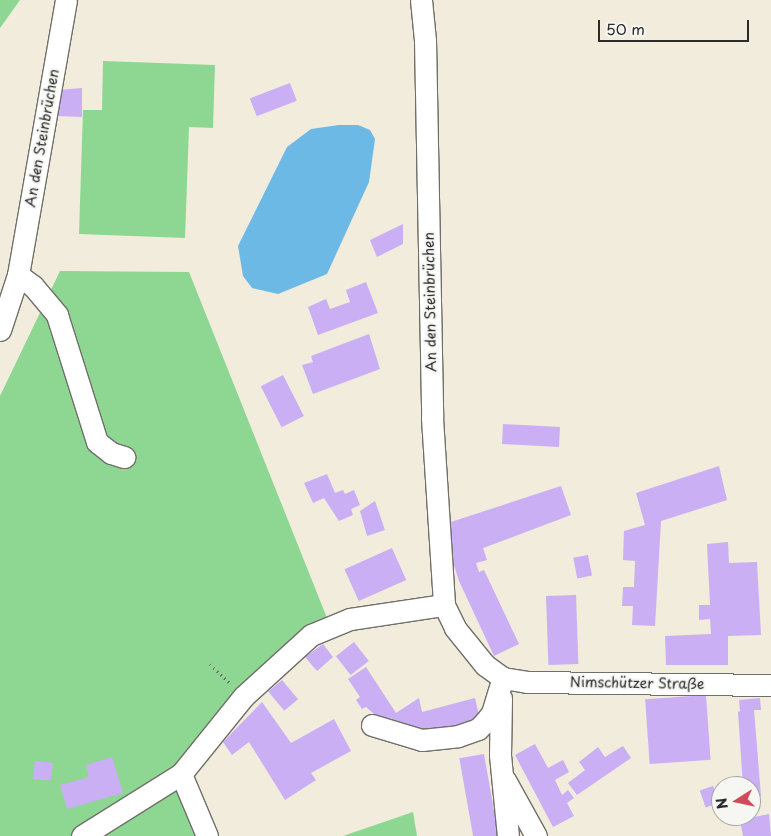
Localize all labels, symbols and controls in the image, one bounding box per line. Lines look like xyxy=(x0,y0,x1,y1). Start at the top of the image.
scale bar xyxy=(601,10,752,42)
text: 50 m xyxy=(606,17,645,40)
street label: An den Steinbrüchen xyxy=(22,68,62,208)
street label: An den Steinbrüchen xyxy=(420,232,440,372)
street label: Nimschützer Straße xyxy=(570,673,704,693)
north arrow xyxy=(711,776,761,826)
text: N xyxy=(710,796,733,811)

